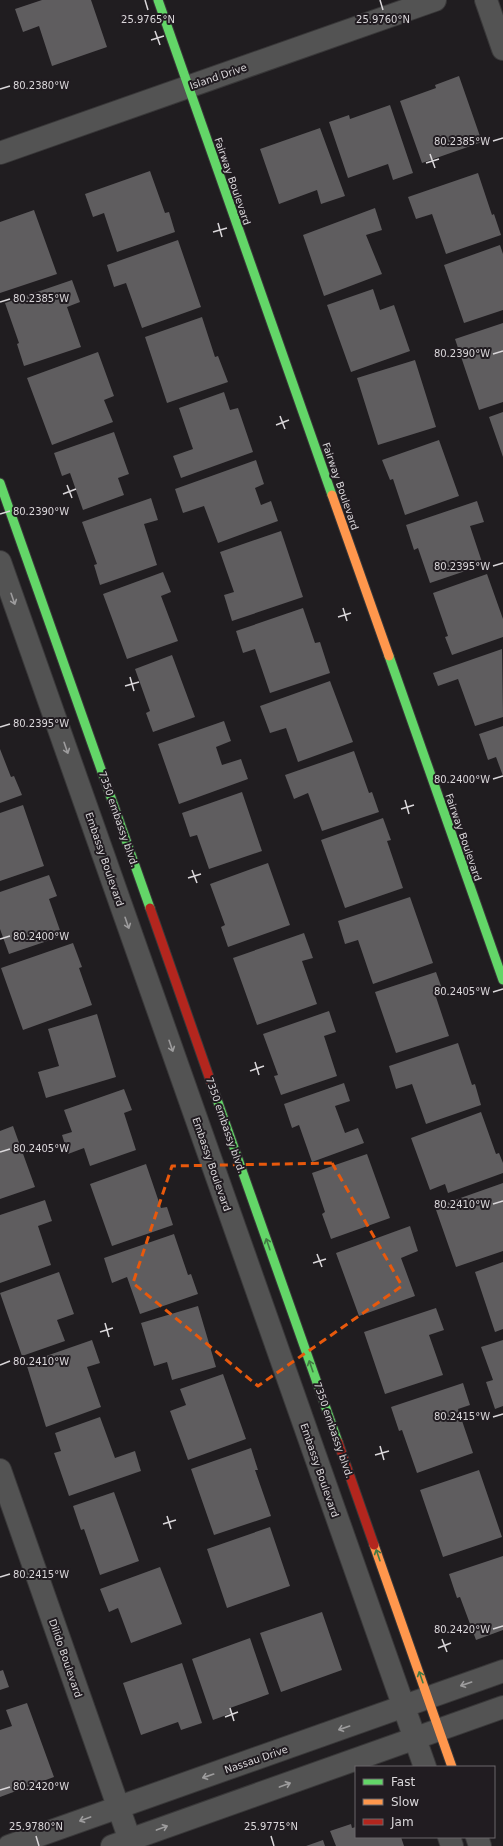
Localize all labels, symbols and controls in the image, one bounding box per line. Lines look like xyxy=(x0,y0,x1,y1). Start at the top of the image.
text: 25.9765°N xyxy=(121,14,175,25)
text: 25.9760°N xyxy=(356,14,410,25)
street label: Island Drive xyxy=(188,62,248,91)
text: 80.2380°W xyxy=(13,80,69,91)
street label: Fairway Boulevard xyxy=(212,136,253,226)
text: 80.2385°W xyxy=(434,136,490,147)
text: 80.2385°W xyxy=(13,293,69,304)
text: 80.2390°W xyxy=(434,348,490,359)
street label: Fairway Boulevard xyxy=(320,441,361,531)
text: 80.2390°W xyxy=(13,506,69,517)
text: 80.2395°W xyxy=(434,561,490,572)
one-way arrow xyxy=(10,592,17,605)
text: 80.2395°W xyxy=(13,718,69,729)
one-way arrow xyxy=(62,741,70,753)
street label: 7350 embassy blvd. xyxy=(97,770,140,869)
text: 80.2400°W xyxy=(434,774,490,785)
street label: Fairway Boulevard xyxy=(443,792,484,882)
street label: Embassy Boulevard xyxy=(83,811,126,908)
one-way arrow xyxy=(124,917,132,929)
text: 80.2400°W xyxy=(13,931,69,942)
text: 80.2405°W xyxy=(434,986,490,997)
one-way arrow xyxy=(167,1039,175,1051)
street label: 7350 embassy blvd. xyxy=(204,1076,247,1175)
street label: Embassy Boulevard xyxy=(190,1116,233,1213)
text: 80.2405°W xyxy=(13,1143,69,1154)
text: 80.2410°W xyxy=(434,1199,490,1210)
one-way arrow xyxy=(264,1237,271,1250)
text: 80.2410°W xyxy=(13,1356,69,1367)
one-way arrow xyxy=(307,1361,315,1373)
street label: 7350 embassy blvd. xyxy=(312,1381,355,1480)
text: 80.2415°W xyxy=(434,1411,490,1422)
street label: Embassy Boulevard xyxy=(298,1422,341,1519)
one-way arrow xyxy=(373,1549,381,1561)
text: 80.2415°W xyxy=(13,1569,69,1580)
street label: Dilido Boulevard xyxy=(47,1617,84,1699)
text: 80.2420°W xyxy=(434,1624,490,1635)
one-way arrow xyxy=(417,1671,424,1684)
one-way arrow xyxy=(461,1681,473,1689)
one-way arrow xyxy=(338,1724,350,1732)
street label: Nassau Drive xyxy=(223,1743,289,1775)
legend xyxy=(355,1766,495,1838)
one-way arrow xyxy=(202,1772,214,1780)
text: Fast xyxy=(391,1775,415,1789)
one-way arrow xyxy=(279,1780,291,1788)
text: 80.2420°W xyxy=(13,1781,69,1792)
text: Slow xyxy=(391,1795,419,1809)
text: Jam xyxy=(390,1815,414,1829)
one-way arrow xyxy=(79,1816,92,1823)
text: 25.9780°N xyxy=(9,1821,63,1832)
text: 25.9775°N xyxy=(244,1821,298,1832)
one-way arrow xyxy=(156,1824,168,1832)

